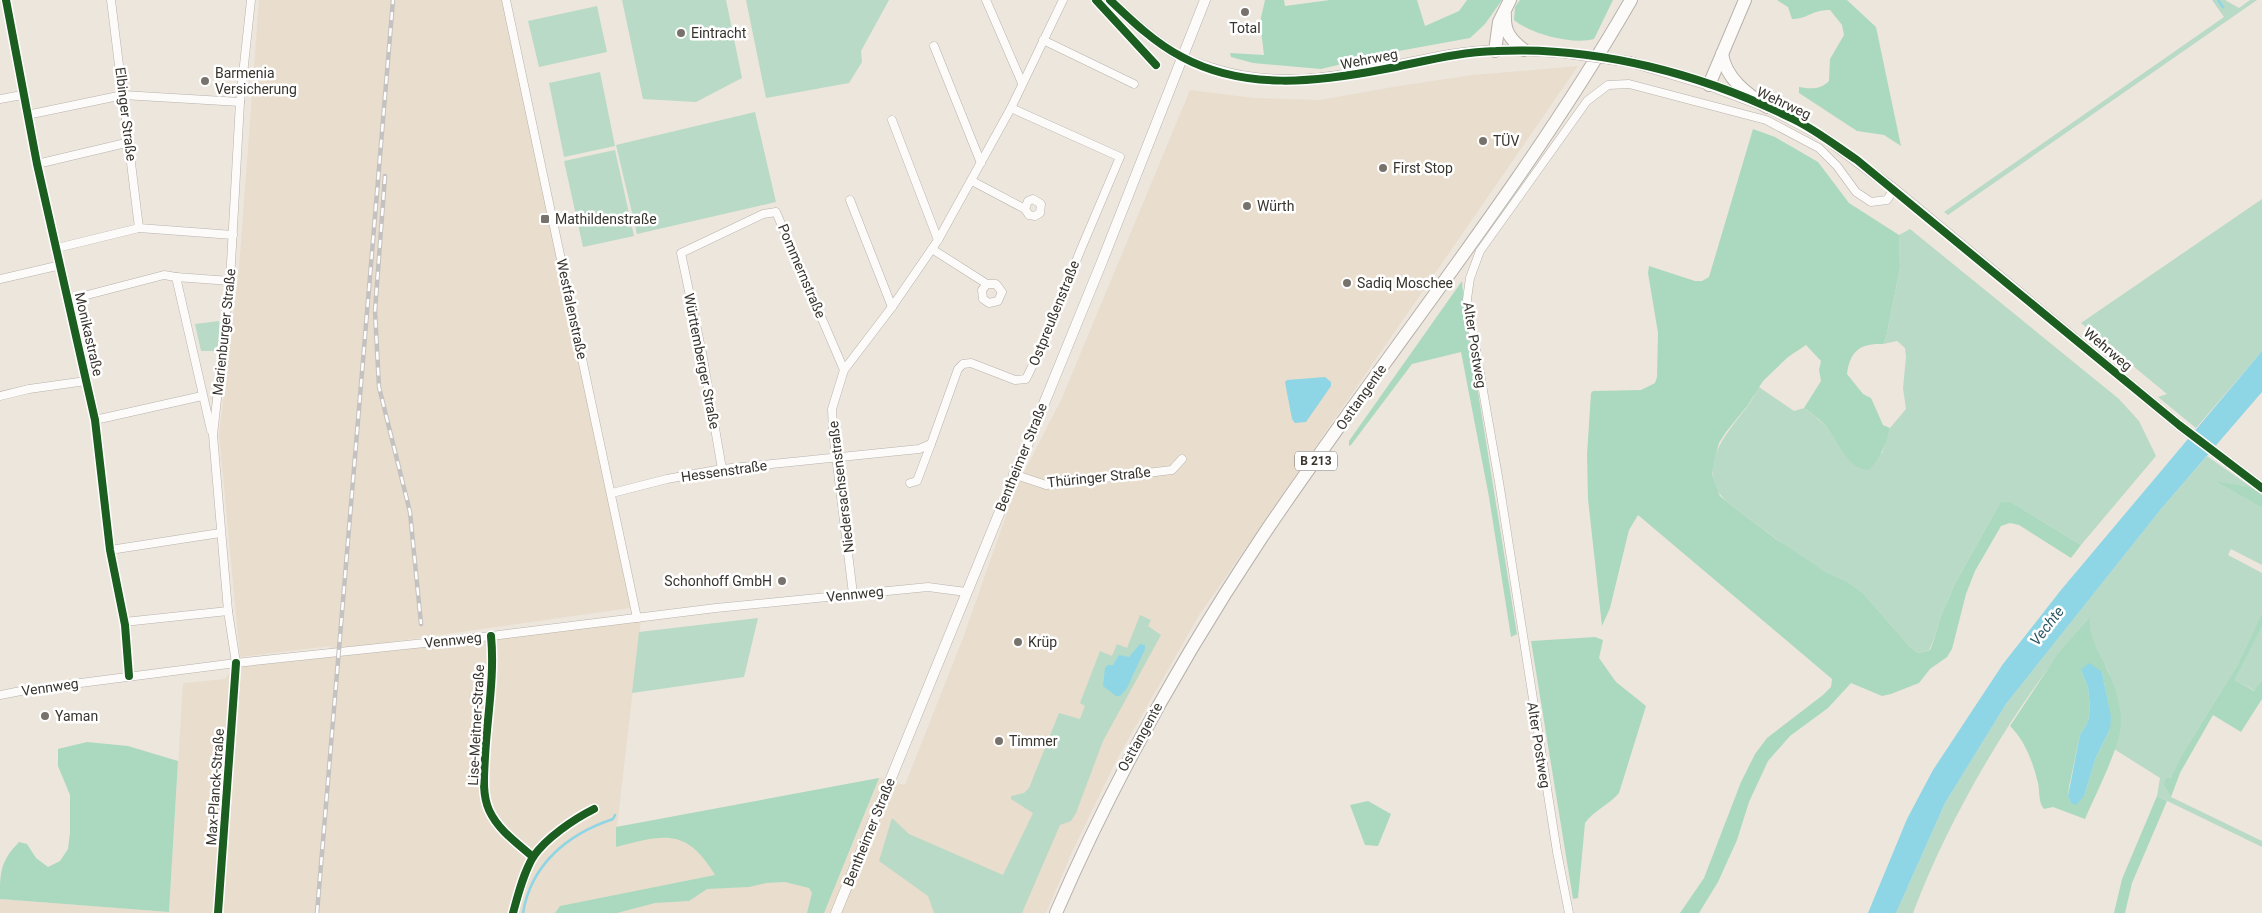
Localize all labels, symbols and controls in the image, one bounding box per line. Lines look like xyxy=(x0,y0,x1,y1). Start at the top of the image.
marker: Total xyxy=(1239,6,1251,18)
place label: Total xyxy=(1229,20,1261,36)
place label: Eintracht xyxy=(691,25,747,41)
marker: Eintracht xyxy=(675,27,687,39)
street label: Wehrweg xyxy=(1339,46,1399,72)
place label: Barmenia Versicherung xyxy=(215,65,297,97)
street label: Elbinger Straße xyxy=(112,66,140,162)
marker: Barmenia Versicherung xyxy=(199,75,211,87)
street label: Wehrweg xyxy=(1754,83,1814,123)
place label: TÜV xyxy=(1493,133,1519,149)
marker: TÜV xyxy=(1477,135,1489,147)
place label: First Stop xyxy=(1393,160,1453,176)
marker: First Stop xyxy=(1377,162,1389,174)
place label: Würth xyxy=(1257,198,1294,214)
marker: Würth xyxy=(1241,200,1253,212)
place label: Mathildenstraße xyxy=(555,211,657,227)
marker: Mathildenstraße xyxy=(539,213,551,225)
street label: Pommernstraße xyxy=(775,221,829,321)
street label: Westfalenstraße xyxy=(554,257,590,361)
street label: Ostpreußenstraße xyxy=(1026,258,1082,368)
street label: Marienburger Straße xyxy=(209,268,239,396)
place label: Sadiq Moschee xyxy=(1357,275,1453,291)
marker: Sadiq Moschee xyxy=(1341,277,1353,289)
street label: Monikastraße xyxy=(72,290,106,378)
street label: Württemberger Straße xyxy=(681,292,723,430)
street label: Alter Postweg xyxy=(1460,301,1490,389)
street label: Wehrweg xyxy=(2081,324,2135,374)
street label: Osttangente xyxy=(1333,361,1389,433)
street label: Bentheimer Straße xyxy=(992,400,1050,514)
street label: Niedersachsenstraße xyxy=(825,420,857,554)
road number: B 213 xyxy=(1295,452,1337,471)
street label: Hessenstraße xyxy=(680,457,768,485)
street label: Thüringer Straße xyxy=(1046,464,1152,490)
place label: Schonhoff GmbH xyxy=(664,573,772,589)
marker: Schonhoff GmbH xyxy=(776,575,788,587)
street label: Vennweg xyxy=(826,583,884,605)
water label: Vechte xyxy=(2026,603,2068,649)
street label: Vennweg xyxy=(424,629,482,651)
place label: Krüp xyxy=(1028,634,1057,650)
marker: Krüp xyxy=(1012,636,1024,648)
street label: Lise-Meitner-Straße xyxy=(465,664,487,786)
street label: Vennweg xyxy=(21,675,79,699)
street label: Osttangente xyxy=(1114,700,1166,774)
street label: Alter Postweg xyxy=(1524,701,1554,789)
place label: Yaman xyxy=(55,708,98,724)
marker: Yaman xyxy=(39,710,51,722)
street label: Max-Planck-Straße xyxy=(203,728,227,846)
place label: Timmer xyxy=(1009,733,1058,749)
marker: Timmer xyxy=(993,735,1005,747)
street label: Bentheimer Straße xyxy=(840,775,898,889)

